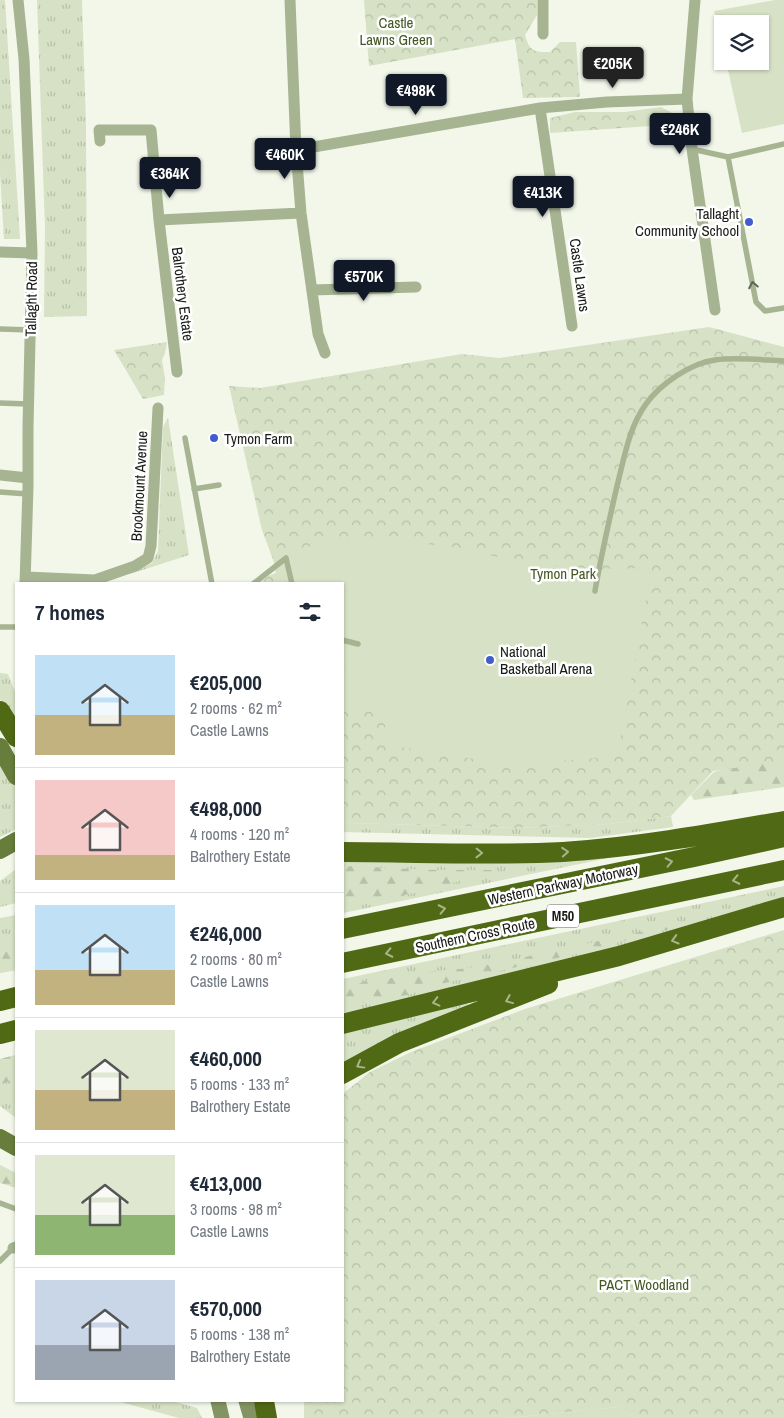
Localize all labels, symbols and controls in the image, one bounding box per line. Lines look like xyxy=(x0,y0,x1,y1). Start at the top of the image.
park label: Castle Lawns Green xyxy=(359,12,433,50)
map controls xyxy=(714,15,769,70)
button: layers xyxy=(714,15,769,70)
pin: €205K xyxy=(578,46,648,89)
text: €205K xyxy=(594,52,632,74)
pin: €498K xyxy=(381,74,451,116)
text: €498K xyxy=(397,79,435,101)
pin: €246K xyxy=(645,112,715,155)
text: €246K xyxy=(661,118,699,140)
pin: €460K xyxy=(250,138,320,180)
text: €460K xyxy=(266,143,304,165)
pin: €364K xyxy=(135,156,205,199)
text: €364K xyxy=(151,162,189,184)
pin: €413K xyxy=(508,176,578,218)
text: €413K xyxy=(524,181,562,203)
place label: Tallaght Community School xyxy=(635,203,740,241)
marker: Tallaght Community School xyxy=(743,216,755,228)
street label: Castle Lawns xyxy=(564,237,596,313)
street label: Balrothery Estate xyxy=(167,246,199,342)
pin: €570K xyxy=(329,260,399,302)
street label: Tallaght Road xyxy=(20,261,42,337)
text: €570K xyxy=(345,265,383,287)
one-way arrow xyxy=(748,281,759,289)
place label: Tymon Farm xyxy=(224,428,292,449)
street label: Brookmount Avenue xyxy=(126,430,152,542)
marker: Tymon Farm xyxy=(208,432,220,444)
park label: Tymon Park xyxy=(530,563,597,584)
text: 7 homes xyxy=(35,598,105,627)
icon: filters xyxy=(296,598,324,626)
place label: National Basketball Arena xyxy=(500,641,592,679)
marker: National Basketball Arena xyxy=(484,654,496,666)
text: €205,000 xyxy=(190,668,262,697)
icon: home xyxy=(75,675,135,735)
text: 2 rooms · 62 m² xyxy=(190,697,282,719)
text: Castle Lawns xyxy=(190,719,269,741)
text: €498,000 xyxy=(190,794,262,823)
icon: home xyxy=(75,800,135,860)
text: 4 rooms · 120 m² xyxy=(190,823,289,845)
text: Balrothery Estate xyxy=(190,845,291,867)
one-way arrow xyxy=(561,846,569,857)
one-way arrow xyxy=(476,848,483,858)
street label: Western Parkway Motorway xyxy=(486,858,641,910)
one-way arrow xyxy=(665,858,674,868)
one-way arrow xyxy=(732,874,741,885)
one-way arrow xyxy=(437,904,446,914)
road number: M50 xyxy=(547,904,579,928)
street label: Southern Cross Route xyxy=(413,912,537,958)
text: €246,000 xyxy=(190,919,262,948)
icon: home xyxy=(75,925,135,985)
one-way arrow xyxy=(672,934,680,944)
one-way arrow xyxy=(385,947,393,958)
text: 2 rooms · 80 m² xyxy=(190,948,282,970)
text: Castle Lawns xyxy=(190,970,269,992)
one-way arrow xyxy=(505,994,514,1004)
one-way arrow xyxy=(433,996,441,1006)
text: €460,000 xyxy=(190,1044,262,1073)
icon: home xyxy=(75,1050,135,1110)
one-way arrow xyxy=(356,1058,365,1068)
text: 5 rooms · 133 m² xyxy=(190,1073,289,1095)
text: Balrothery Estate xyxy=(190,1095,291,1117)
text: €413,000 xyxy=(190,1169,262,1198)
icon: home xyxy=(75,1175,135,1235)
text: 3 rooms · 98 m² xyxy=(190,1198,282,1220)
text: Castle Lawns xyxy=(190,1220,269,1242)
park label: PACT Woodland xyxy=(599,1274,689,1295)
text: €570,000 xyxy=(190,1294,262,1323)
icon: home xyxy=(75,1300,135,1360)
text: 5 rooms · 138 m² xyxy=(190,1323,289,1345)
text: Balrothery Estate xyxy=(190,1345,291,1367)

